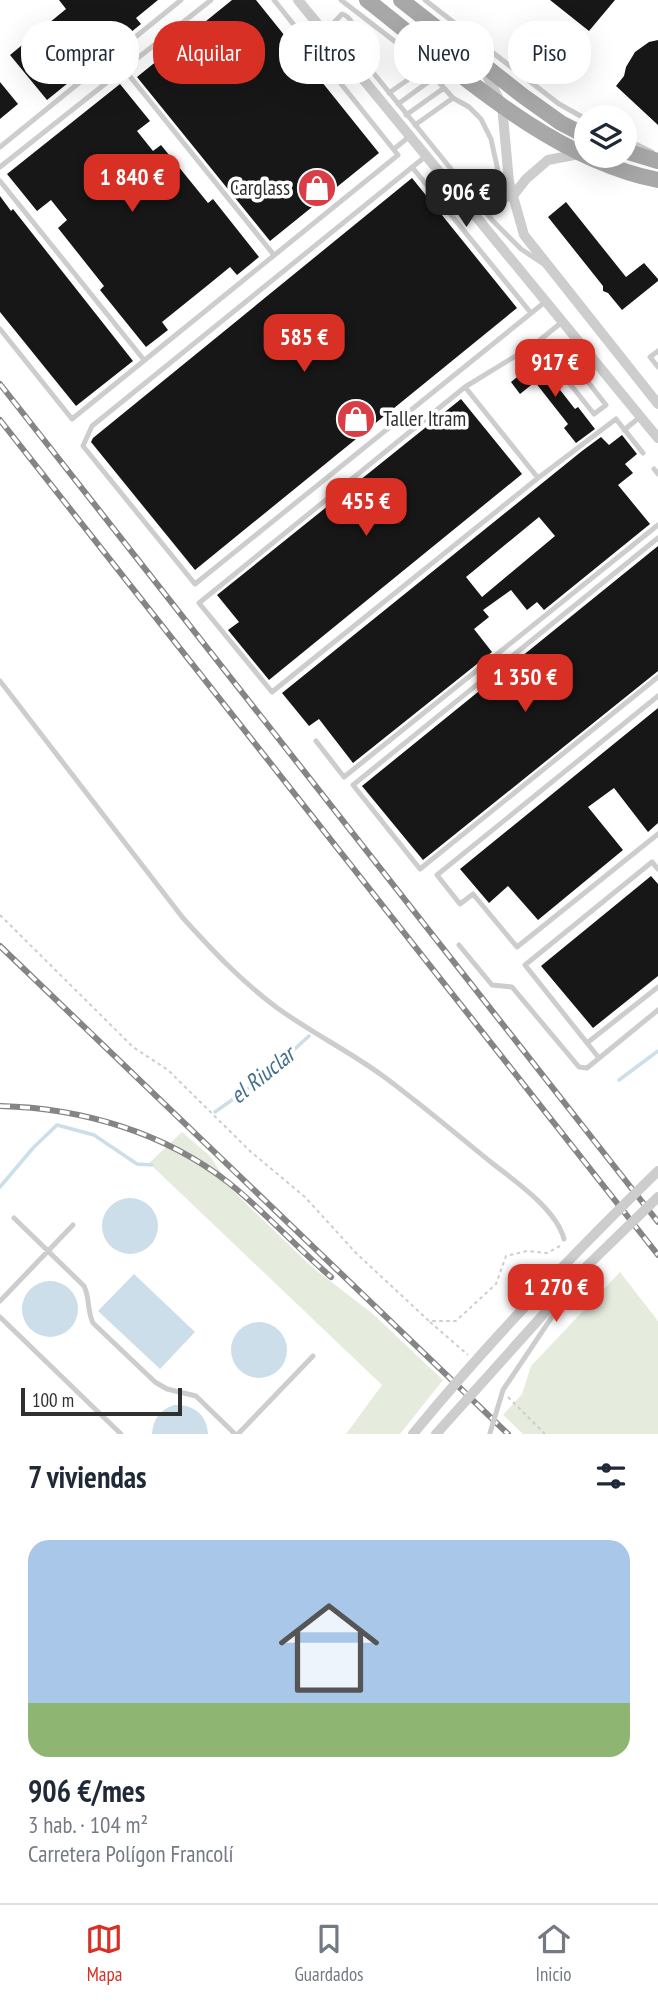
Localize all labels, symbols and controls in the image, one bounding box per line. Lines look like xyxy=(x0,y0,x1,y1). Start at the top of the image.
chip: Comprar xyxy=(21,21,139,84)
chip: Alquilar xyxy=(153,21,265,84)
chip: Filtros xyxy=(279,21,380,84)
chip: Nuevo xyxy=(394,21,494,84)
chip: Piso xyxy=(508,21,591,84)
map controls xyxy=(574,105,637,168)
button: layers xyxy=(574,105,637,168)
pin: 1 840 € xyxy=(67,154,197,214)
text: 1 840 € xyxy=(100,162,164,191)
shop icon: Carglass xyxy=(296,167,338,209)
pin: 906 € xyxy=(417,170,515,229)
place label: Carglass xyxy=(230,174,290,201)
text: 906 € xyxy=(442,177,490,206)
pin: 585 € xyxy=(255,314,353,374)
text: 585 € xyxy=(280,322,328,351)
pin: 917 € xyxy=(506,340,604,399)
text: 917 € xyxy=(531,347,579,376)
shop icon: Taller Itram xyxy=(335,398,377,440)
place label: Taller Itram xyxy=(383,405,466,432)
pin: 455 € xyxy=(317,478,415,538)
text: 455 € xyxy=(342,486,390,515)
pin: 1 350 € xyxy=(460,654,590,714)
text: 1 350 € xyxy=(493,662,557,691)
water label: el Riuclar xyxy=(223,1037,303,1109)
pin: 1 270 € xyxy=(491,1264,621,1324)
text: 1 270 € xyxy=(524,1272,588,1301)
scale bar xyxy=(21,1385,182,1417)
text: 100 m xyxy=(32,1388,74,1412)
text: 7 viviendas xyxy=(28,1457,147,1496)
icon: filters xyxy=(592,1457,630,1495)
icon: home xyxy=(266,1585,392,1711)
text: 906 €/mes xyxy=(28,1771,145,1810)
text: 3 hab. · 104 m² xyxy=(28,1810,148,1839)
text: Carretera Polígon Francolí xyxy=(28,1839,234,1868)
tab: Mapa xyxy=(85,1920,123,1986)
tab: Guardados xyxy=(294,1920,364,1986)
tab: Inicio xyxy=(535,1920,573,1986)

